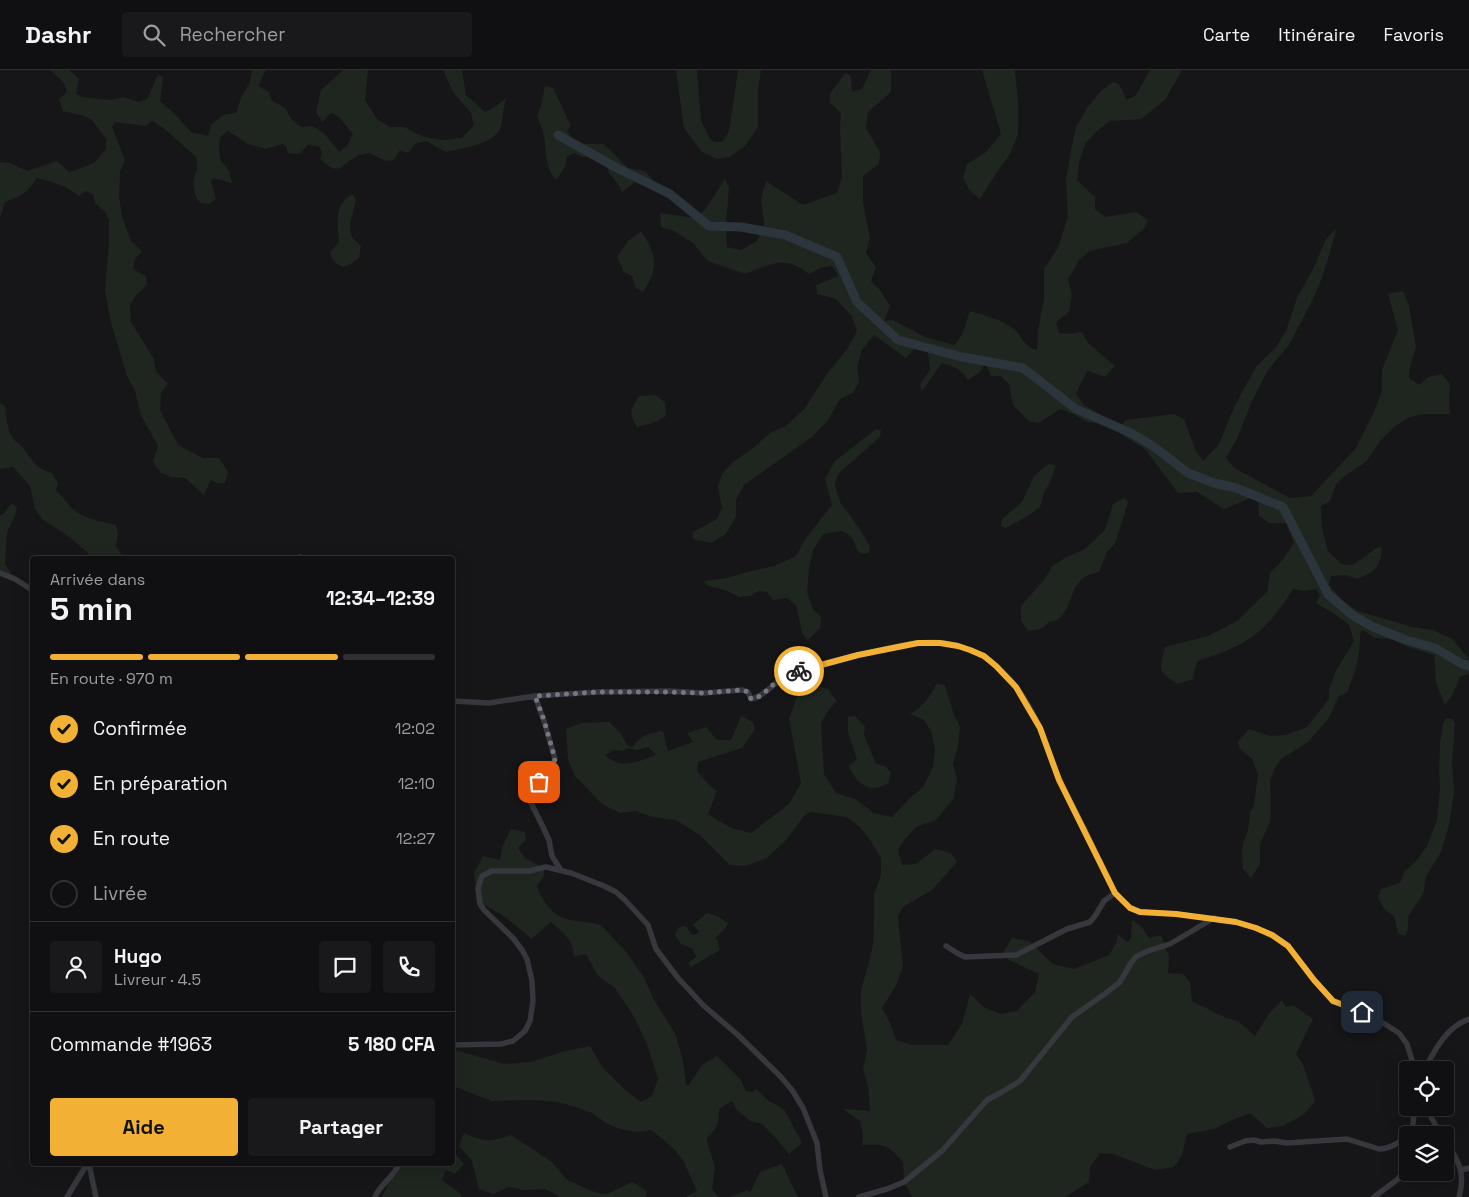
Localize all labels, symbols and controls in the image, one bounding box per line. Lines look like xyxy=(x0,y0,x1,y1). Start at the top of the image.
search box xyxy=(122,12,472,57)
text: Dashr xyxy=(25,19,92,50)
icon: search xyxy=(140,21,168,49)
text: Rechercher xyxy=(180,22,285,47)
text: Carte xyxy=(1203,23,1250,46)
text: Itinéraire xyxy=(1278,23,1355,46)
text: Favoris xyxy=(1383,23,1444,46)
text: Arrivée dans xyxy=(50,569,145,590)
text: 12:34–12:39 xyxy=(326,586,435,611)
text: 5 min xyxy=(50,589,133,629)
courier xyxy=(774,646,824,696)
icon: bike xyxy=(785,657,813,685)
text: En route · 970 m xyxy=(50,668,173,689)
icon: check xyxy=(50,715,78,743)
text: Confirmée xyxy=(93,716,187,741)
text: 12:02 xyxy=(395,718,435,739)
pin xyxy=(518,761,560,803)
icon: bag xyxy=(525,768,553,796)
icon: check xyxy=(50,770,78,798)
text: En préparation xyxy=(93,771,228,796)
text: 12:10 xyxy=(398,773,435,794)
icon: check xyxy=(50,825,78,853)
text: En route xyxy=(93,826,170,851)
text: 12:27 xyxy=(396,828,435,849)
text: Livrée xyxy=(93,881,148,906)
button: person xyxy=(50,941,102,993)
button: chat xyxy=(319,941,371,993)
button: phone xyxy=(383,941,435,993)
text: Hugo xyxy=(114,944,162,969)
text: Livreur · 4.5 xyxy=(114,969,201,990)
pin xyxy=(1341,991,1383,1033)
icon: home xyxy=(1348,998,1376,1026)
text: Commande #1963 xyxy=(50,1032,212,1057)
text: 5 180 CFA xyxy=(348,1032,435,1057)
map controls xyxy=(1399,1061,1454,1181)
button: locate xyxy=(1399,1061,1454,1116)
button: Aide xyxy=(50,1098,238,1156)
button: Partager xyxy=(248,1098,435,1156)
button: layers xyxy=(1399,1126,1454,1181)

